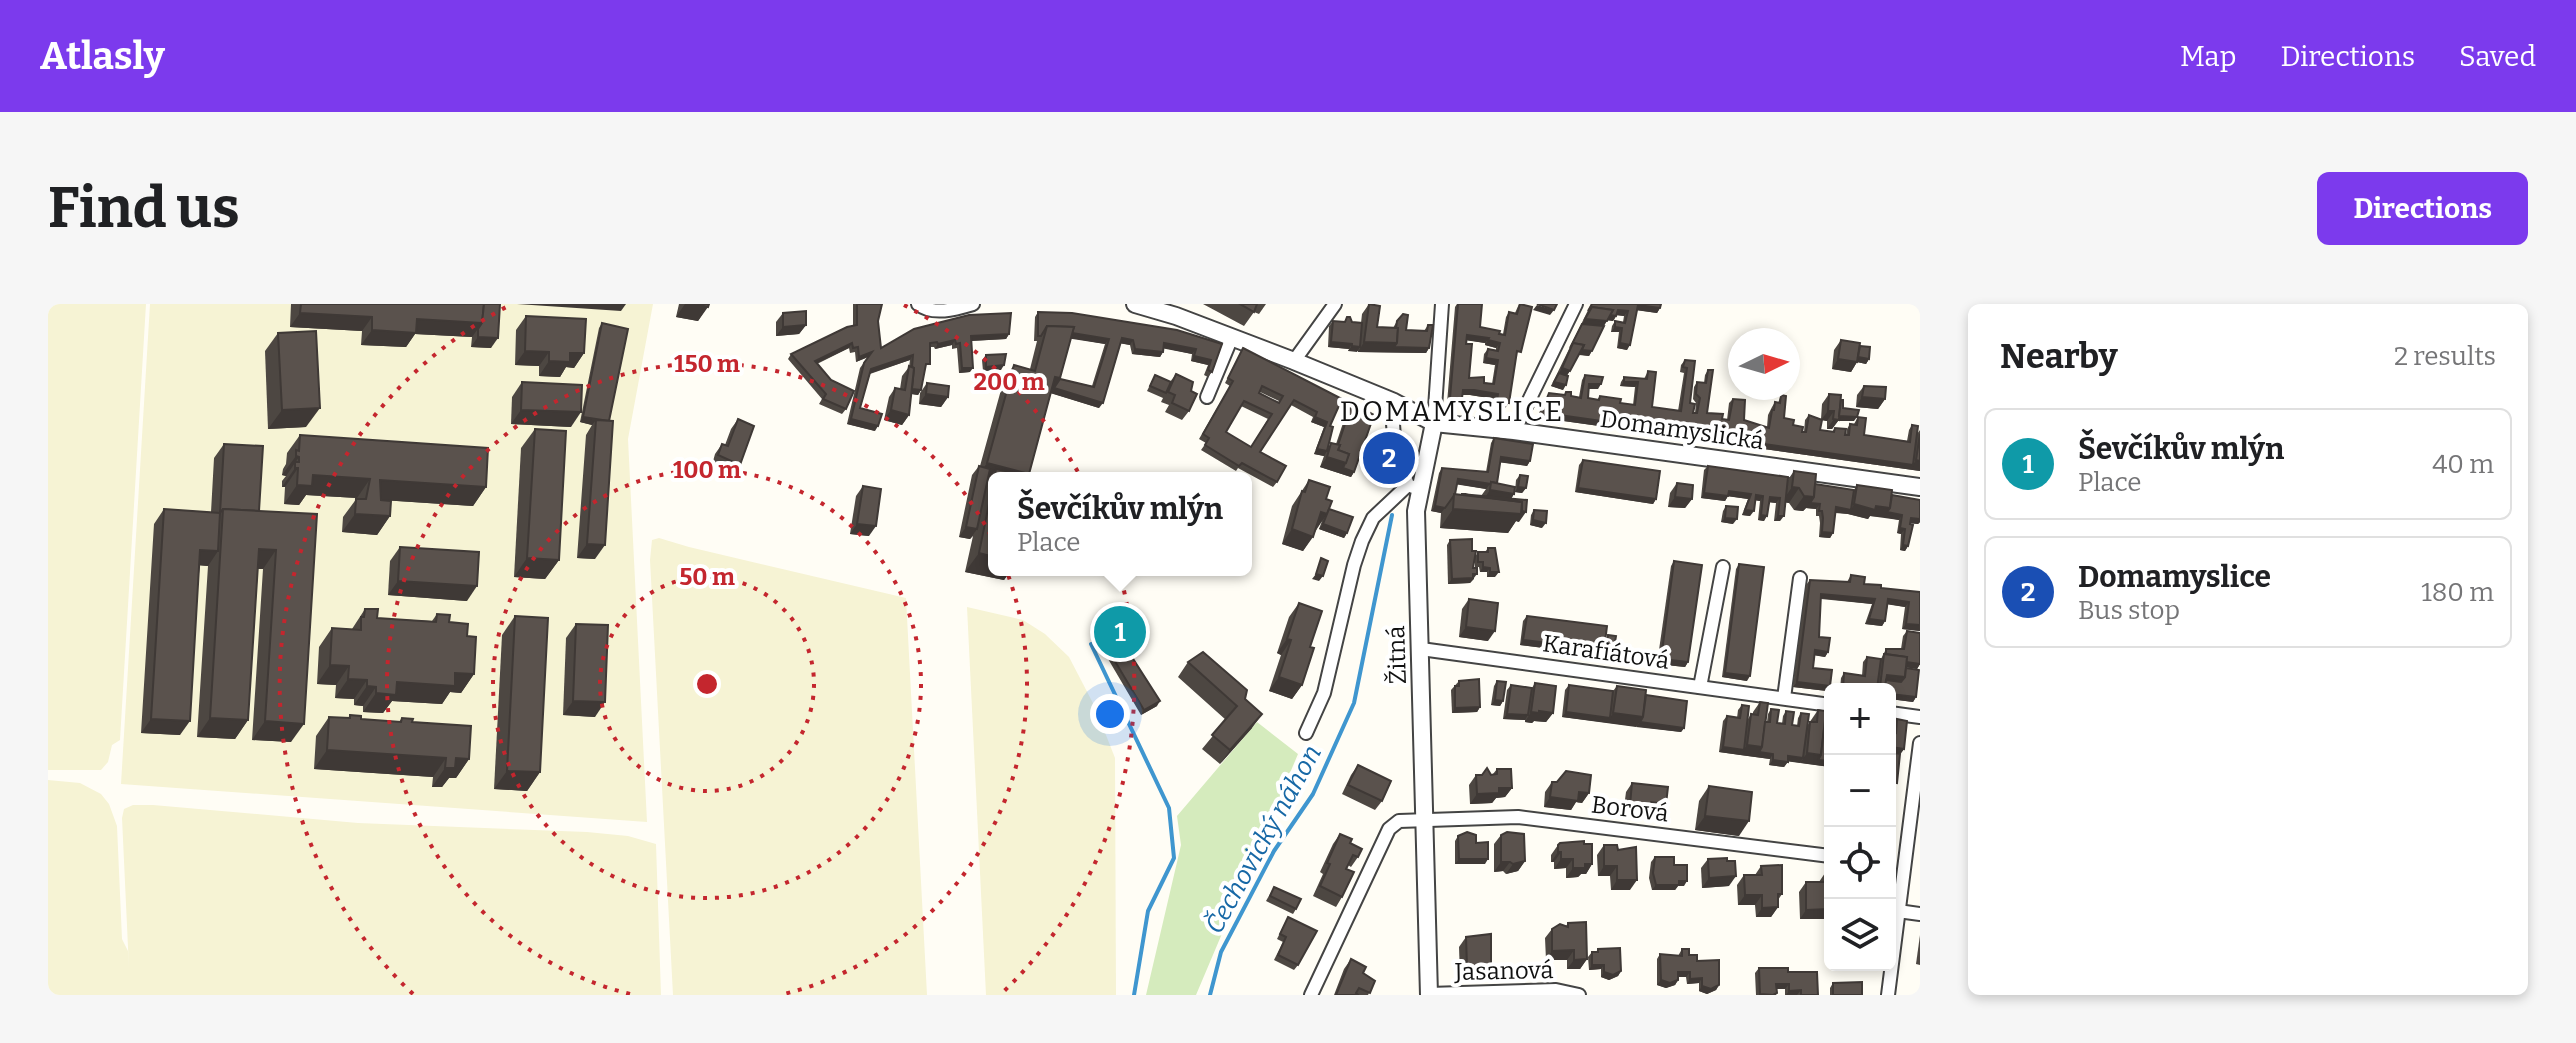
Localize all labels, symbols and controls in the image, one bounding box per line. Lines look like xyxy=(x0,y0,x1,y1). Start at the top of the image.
text: Atlasly xyxy=(40,33,165,79)
text: Map xyxy=(2180,40,2236,73)
text: Directions xyxy=(2280,40,2415,73)
text: Saved xyxy=(2459,40,2536,73)
button: Directions xyxy=(2317,172,2528,245)
text: Find us xyxy=(48,175,240,242)
north arrow xyxy=(1728,328,1800,400)
text: Nearby xyxy=(2000,336,2118,377)
text: 2 results xyxy=(2394,341,2496,372)
text: 150 m xyxy=(674,350,740,378)
text: 200 m xyxy=(973,368,1045,396)
district label: DOMAMYSLICE xyxy=(1340,395,1564,428)
street label: Domamyslická xyxy=(1599,405,1765,455)
pin: 2 xyxy=(1363,428,1415,488)
text: Ševčíkův mlýn xyxy=(2078,431,2284,467)
text: 1 xyxy=(2022,449,2034,480)
text: 40 m xyxy=(2432,449,2494,480)
text: 100 m xyxy=(673,456,741,484)
text: Place xyxy=(2078,467,2142,498)
popup xyxy=(988,472,1252,576)
text: Ševčíkův mlýn xyxy=(1017,491,1223,527)
text: Place xyxy=(1017,527,1080,558)
text: Domamyslice xyxy=(2078,559,2271,595)
text: 50 m xyxy=(679,563,735,591)
text: 2 xyxy=(2021,577,2035,608)
text: 180 m xyxy=(2421,577,2494,608)
text: Bus stop xyxy=(2078,595,2180,626)
pin: 1 xyxy=(1094,602,1146,662)
street label: Žitná xyxy=(1381,625,1412,685)
street label: Karafiátová xyxy=(1541,629,1671,675)
centre of rings xyxy=(693,670,721,698)
map controls xyxy=(1824,683,1896,971)
button: + xyxy=(1824,683,1896,755)
your location xyxy=(1090,694,1130,734)
water label: Čechovický náhon xyxy=(1199,740,1328,939)
button: − xyxy=(1824,755,1896,827)
street label: Borová xyxy=(1590,790,1670,828)
button: locate xyxy=(1824,827,1896,899)
button: layers xyxy=(1824,899,1896,971)
street label: Jasanová xyxy=(1453,956,1554,986)

